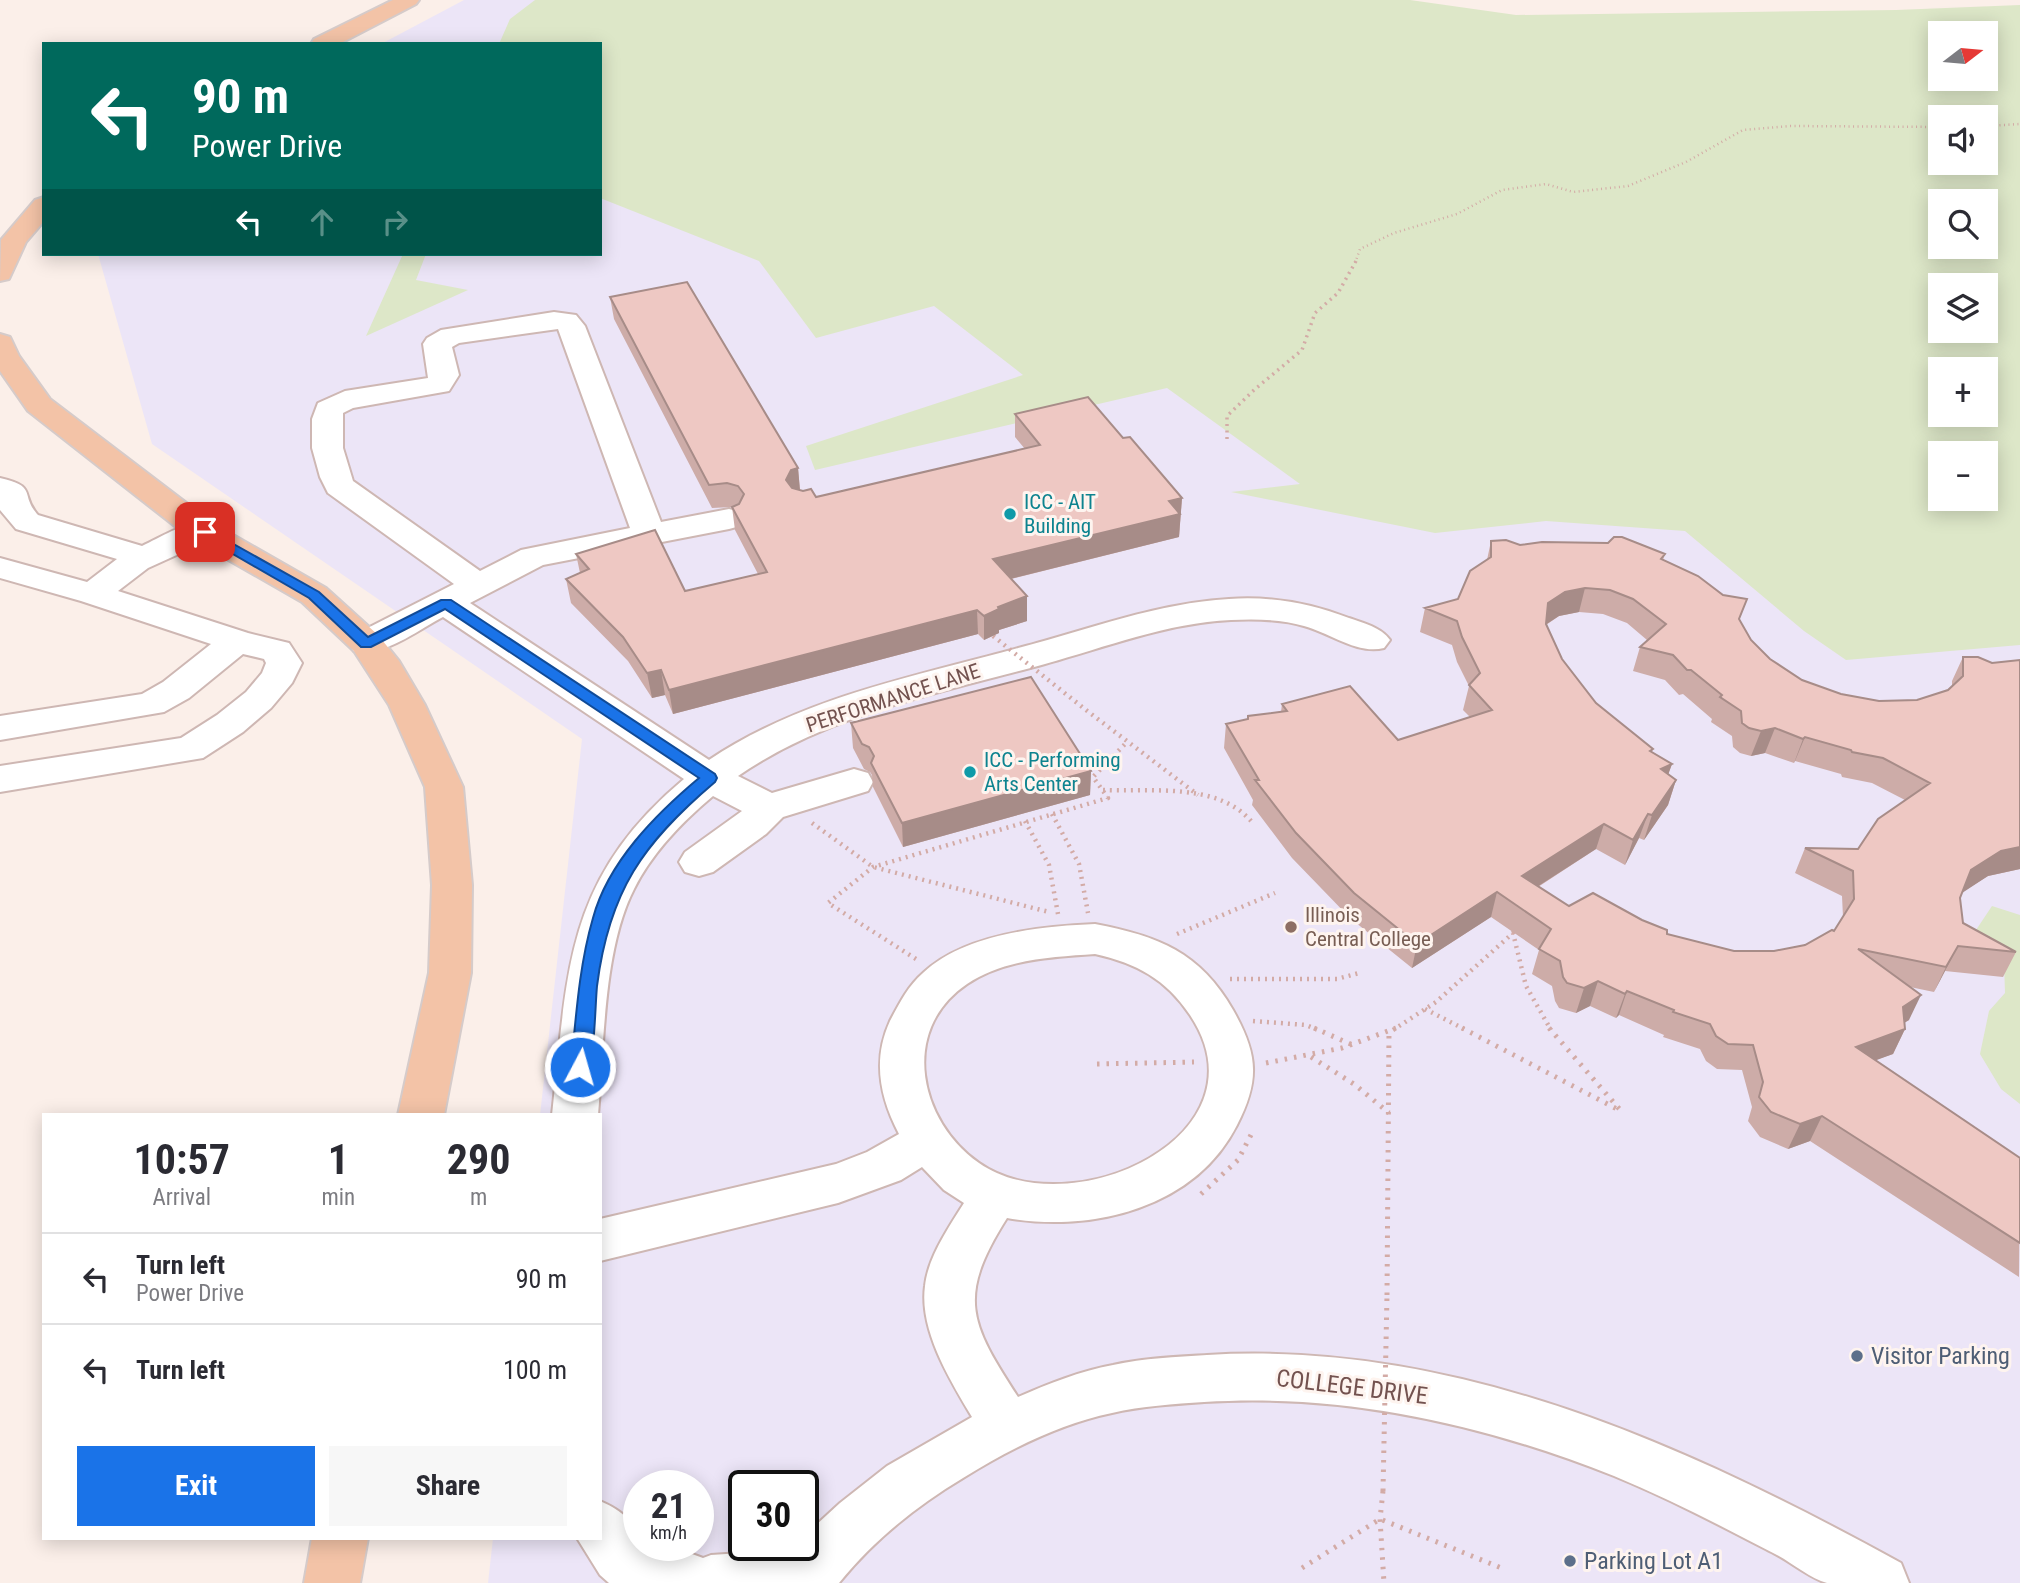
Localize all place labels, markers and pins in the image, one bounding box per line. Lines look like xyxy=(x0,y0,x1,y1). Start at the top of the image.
place label: ICC - AIT Building xyxy=(1024,490,1096,538)
pin xyxy=(175,502,235,562)
marker: ICC - AIT Building xyxy=(1002,506,1018,522)
place label: ICC - Performing Arts Center xyxy=(984,748,1121,796)
marker: ICC - Performing Arts Center xyxy=(962,764,978,780)
place label: Illinois Central College xyxy=(1305,903,1431,951)
marker: Illinois Central College xyxy=(1283,919,1299,935)
place label: Visitor Parking xyxy=(1871,1342,2010,1370)
marker: Visitor Parking xyxy=(1849,1348,1865,1364)
place label: Parking Lot A1 xyxy=(1584,1547,1723,1575)
marker: Parking Lot A1 xyxy=(1562,1553,1578,1569)

